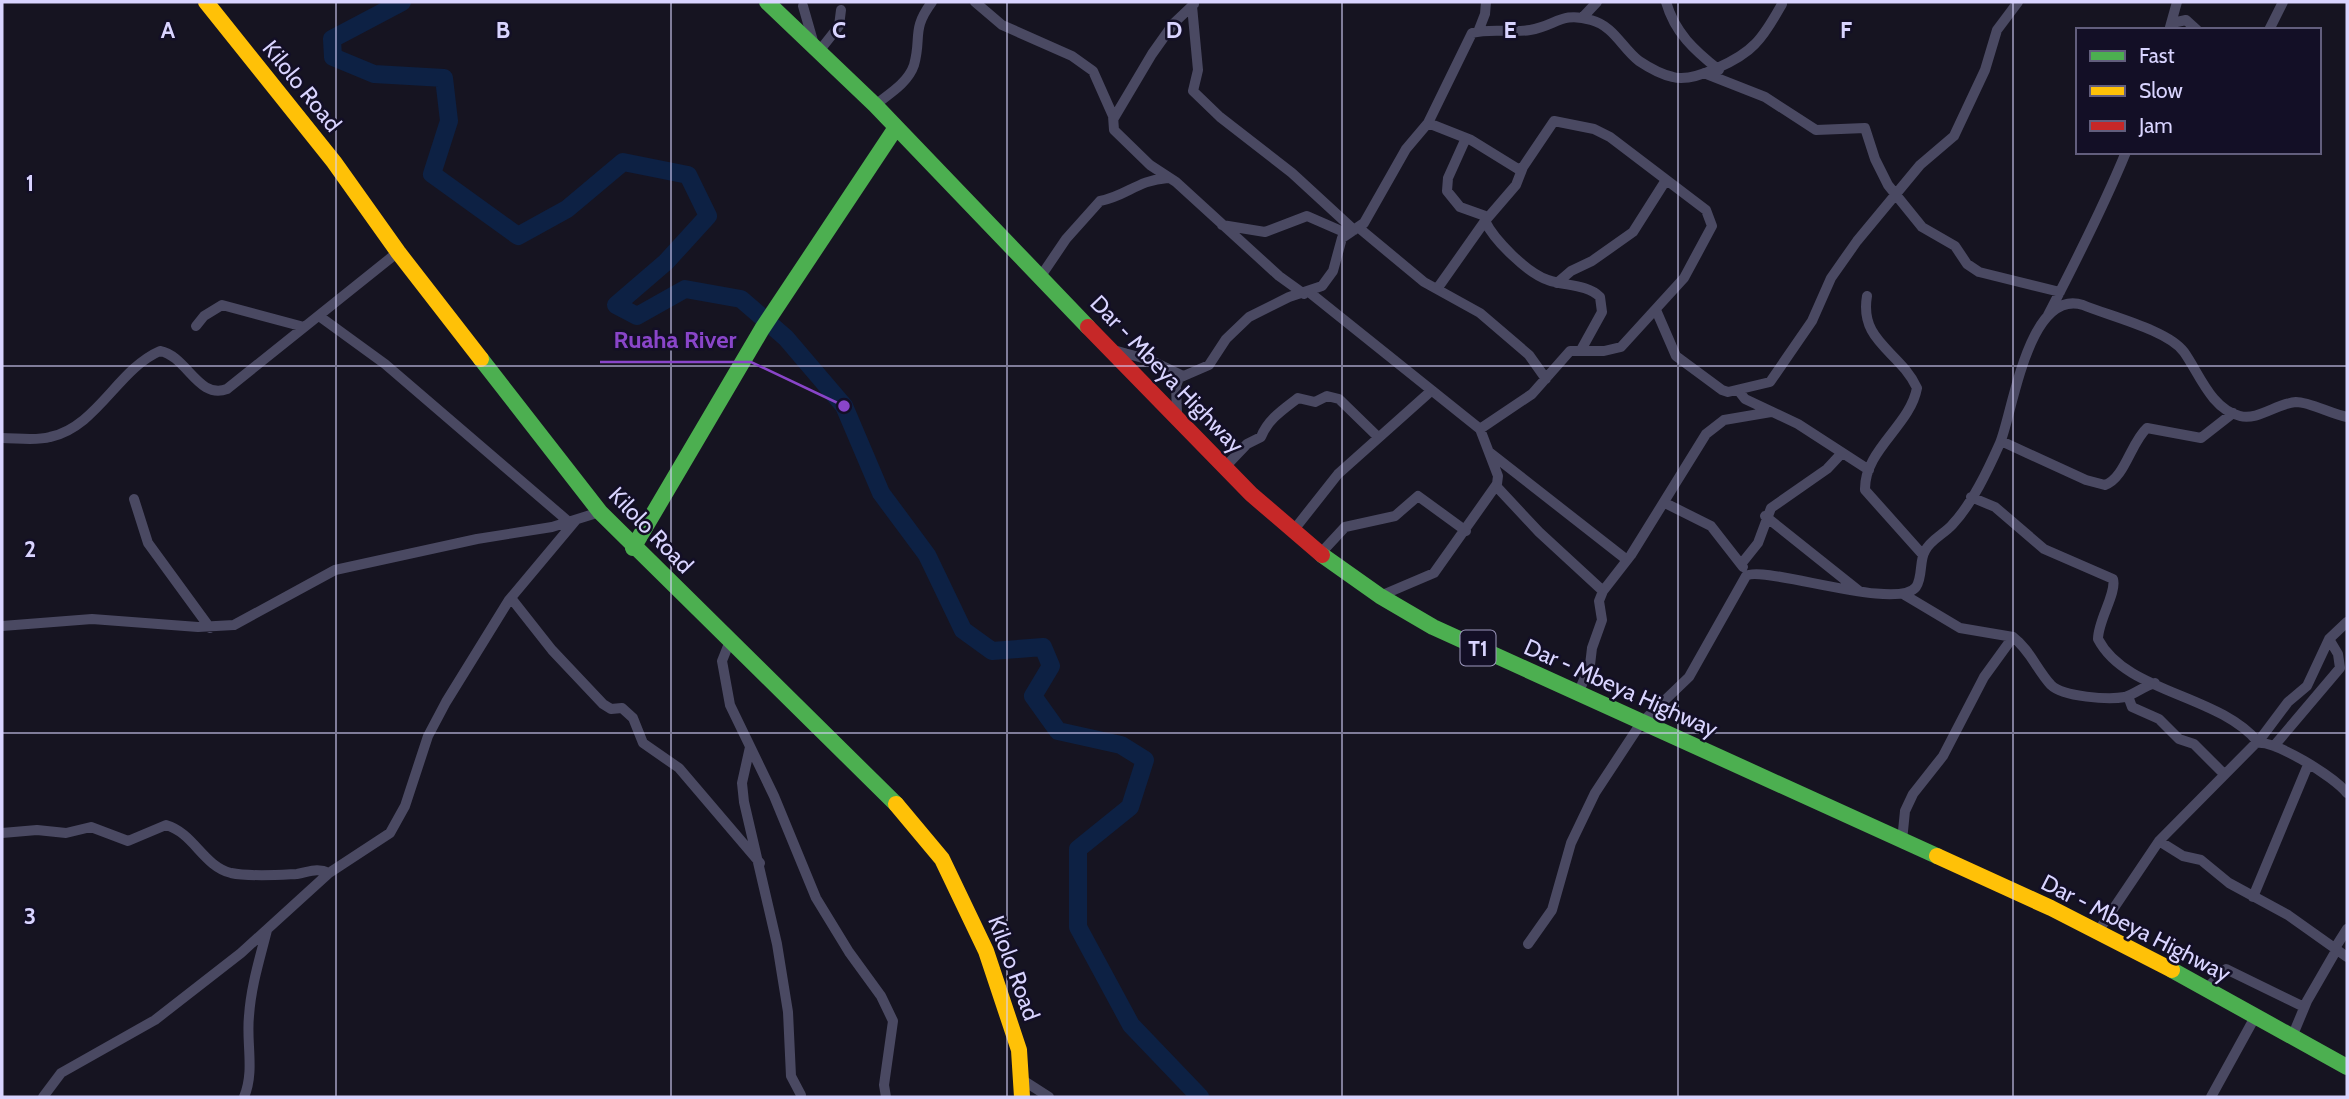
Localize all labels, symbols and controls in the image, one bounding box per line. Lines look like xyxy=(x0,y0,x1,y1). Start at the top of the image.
text: A xyxy=(161,16,176,44)
text: B xyxy=(496,16,510,44)
text: C xyxy=(832,16,846,44)
text: D xyxy=(1166,16,1182,44)
text: E xyxy=(1503,16,1517,44)
text: F xyxy=(1840,16,1852,44)
legend xyxy=(2076,28,2321,154)
street label: Kilolo Road xyxy=(257,35,347,137)
text: Fast xyxy=(2139,43,2175,68)
text: Slow xyxy=(2139,78,2183,103)
text: Jam xyxy=(2138,113,2173,138)
text: 1 xyxy=(26,169,34,197)
street label: Dar - Mbeya Highway xyxy=(1084,289,1250,459)
callout: Ruaha River xyxy=(600,317,751,362)
text: Ruaha River xyxy=(613,325,737,354)
street label: Kilolo Road xyxy=(603,481,699,579)
text: 2 xyxy=(24,535,36,563)
road number: T1 xyxy=(1460,630,1496,666)
street label: Dar - Mbeya Highway xyxy=(1520,633,1722,743)
street label: Dar - Mbeya Highway xyxy=(2037,868,2236,988)
text: 3 xyxy=(24,902,36,930)
street label: Kilolo Road xyxy=(982,912,1046,1024)

